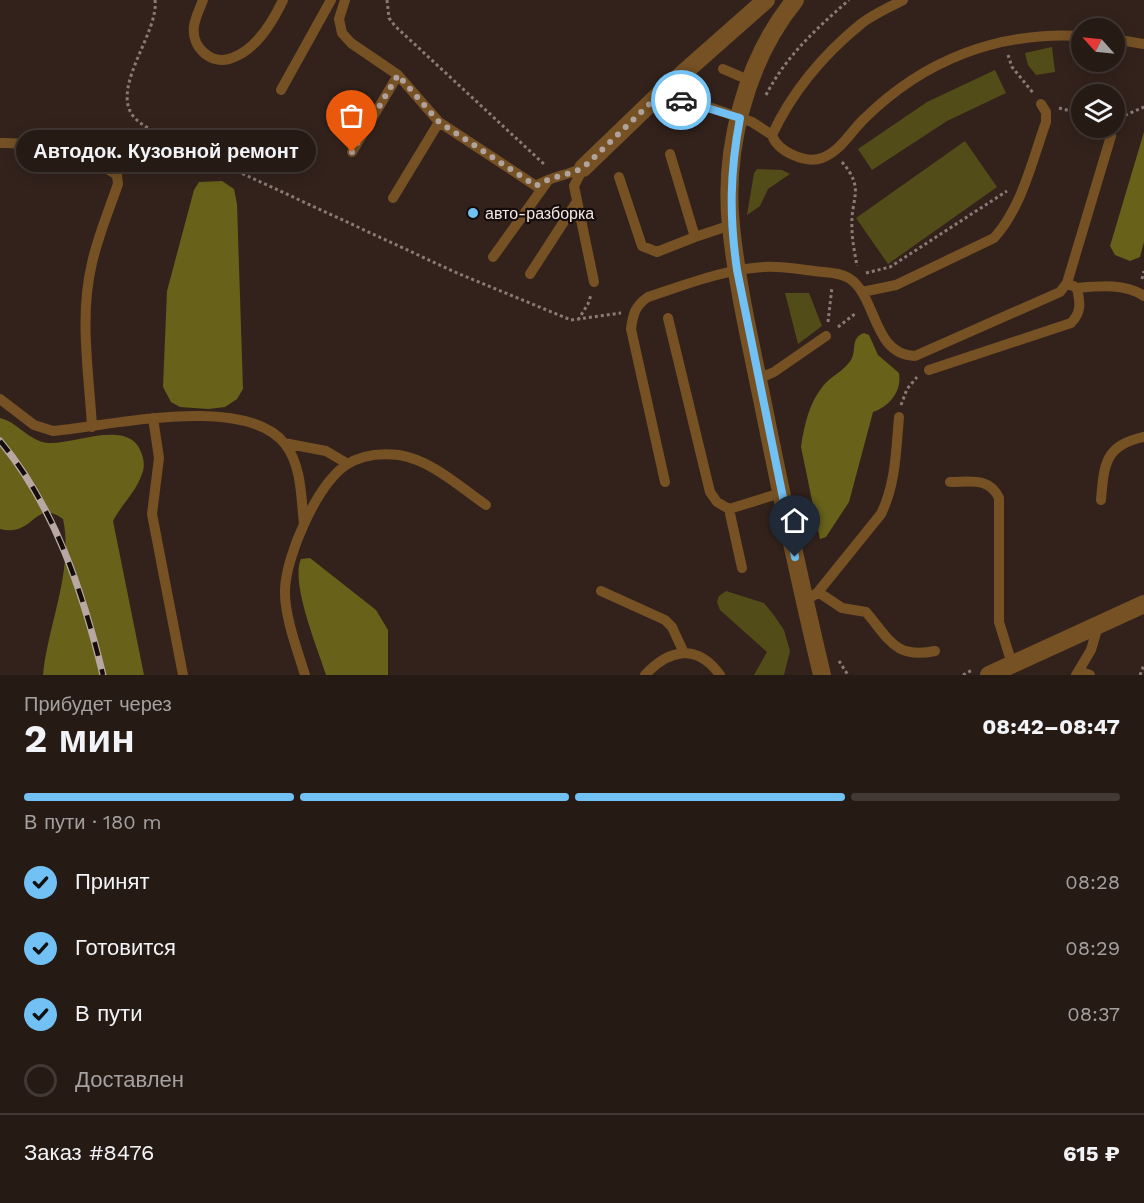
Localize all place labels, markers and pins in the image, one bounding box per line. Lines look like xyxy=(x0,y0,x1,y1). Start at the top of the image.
pin xyxy=(326,90,377,152)
callout: Автодок. Кузовной ремонт xyxy=(16,131,316,173)
place label: авто-разборка xyxy=(485,204,594,223)
marker: авто-разборка xyxy=(466,206,480,220)
pin xyxy=(769,495,820,557)

